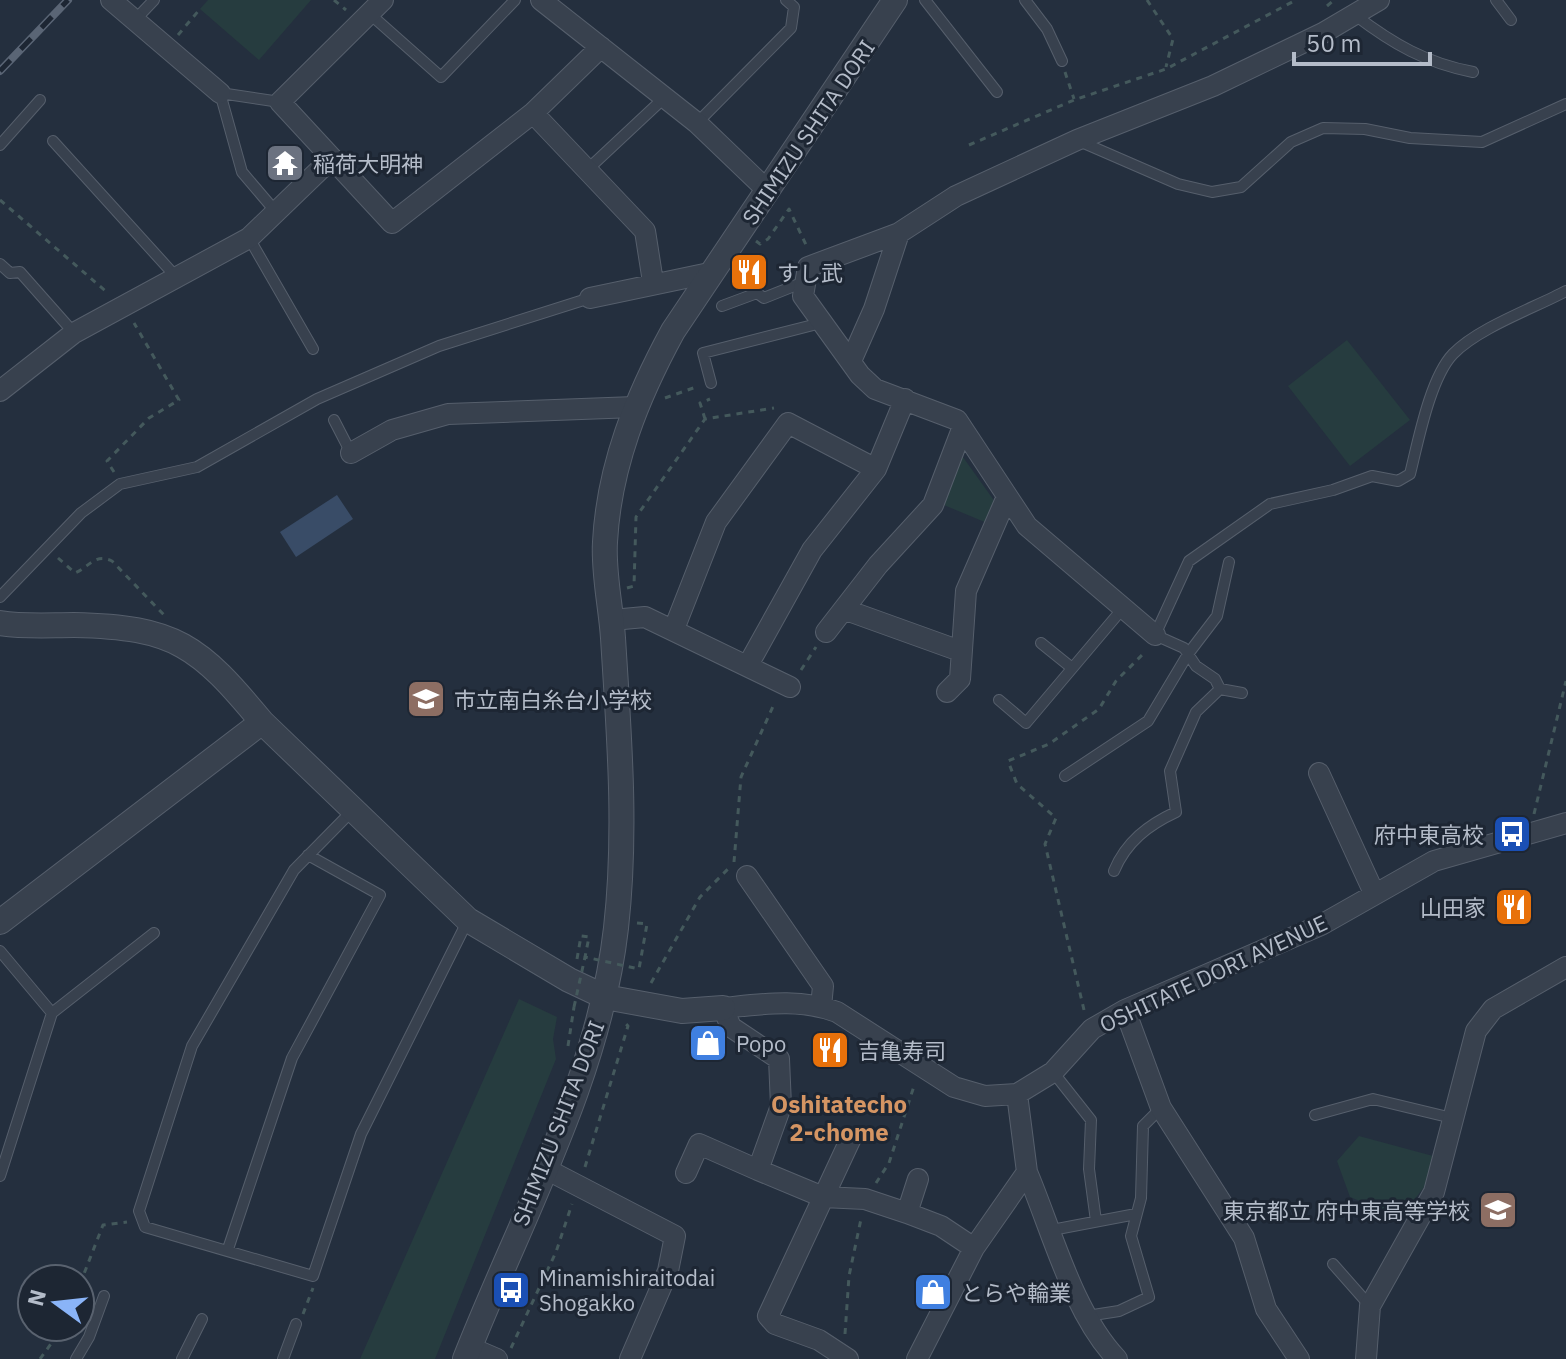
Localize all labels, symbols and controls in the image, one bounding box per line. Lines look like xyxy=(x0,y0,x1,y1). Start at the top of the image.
scale bar xyxy=(1294,16,1430,66)
text: 50 m xyxy=(1306,27,1361,59)
street label: SHIMIZU SHITA DORI xyxy=(735,34,881,230)
temple icon: 稲荷大明神 xyxy=(264,142,306,184)
place label: 稲荷大明神 xyxy=(313,149,423,178)
restaurant icon: すし武 xyxy=(728,251,770,293)
place label: すし武 xyxy=(777,258,843,287)
school or university icon: 市立南白糸台小学校 xyxy=(405,678,447,720)
place label: 市立南白糸台小学校 xyxy=(454,685,652,714)
bus stop icon: 府中東高校 xyxy=(1491,813,1533,855)
place label: 府中東高校 xyxy=(1374,820,1484,849)
restaurant icon: 山田家 xyxy=(1493,886,1535,928)
place label: 山田家 xyxy=(1420,893,1486,922)
street label: OSHITATE DORI AVENUE xyxy=(1094,907,1332,1039)
street label: SHIMIZU SHITA DORI xyxy=(506,1016,610,1230)
shop icon: Popo xyxy=(687,1022,729,1064)
place label: Popo xyxy=(736,1029,786,1058)
restaurant icon: 吉亀寿司 xyxy=(809,1029,851,1071)
place label: 吉亀寿司 xyxy=(858,1036,946,1065)
district label: Oshitatecho 2-chome xyxy=(771,1088,907,1148)
school or university icon: 東京都立 府中東高等学校 xyxy=(1477,1189,1519,1231)
place label: 東京都立 府中東高等学校 xyxy=(1223,1196,1470,1225)
north arrow xyxy=(16,1263,96,1343)
place label: Minamishiraitodai Shogakko xyxy=(539,1263,715,1317)
bus stop icon: Minamishiraitodai Shogakko xyxy=(490,1269,532,1311)
shop icon: とらや輪業 xyxy=(912,1271,954,1313)
place label: とらや輪業 xyxy=(961,1278,1071,1307)
text: N xyxy=(20,1286,52,1309)

